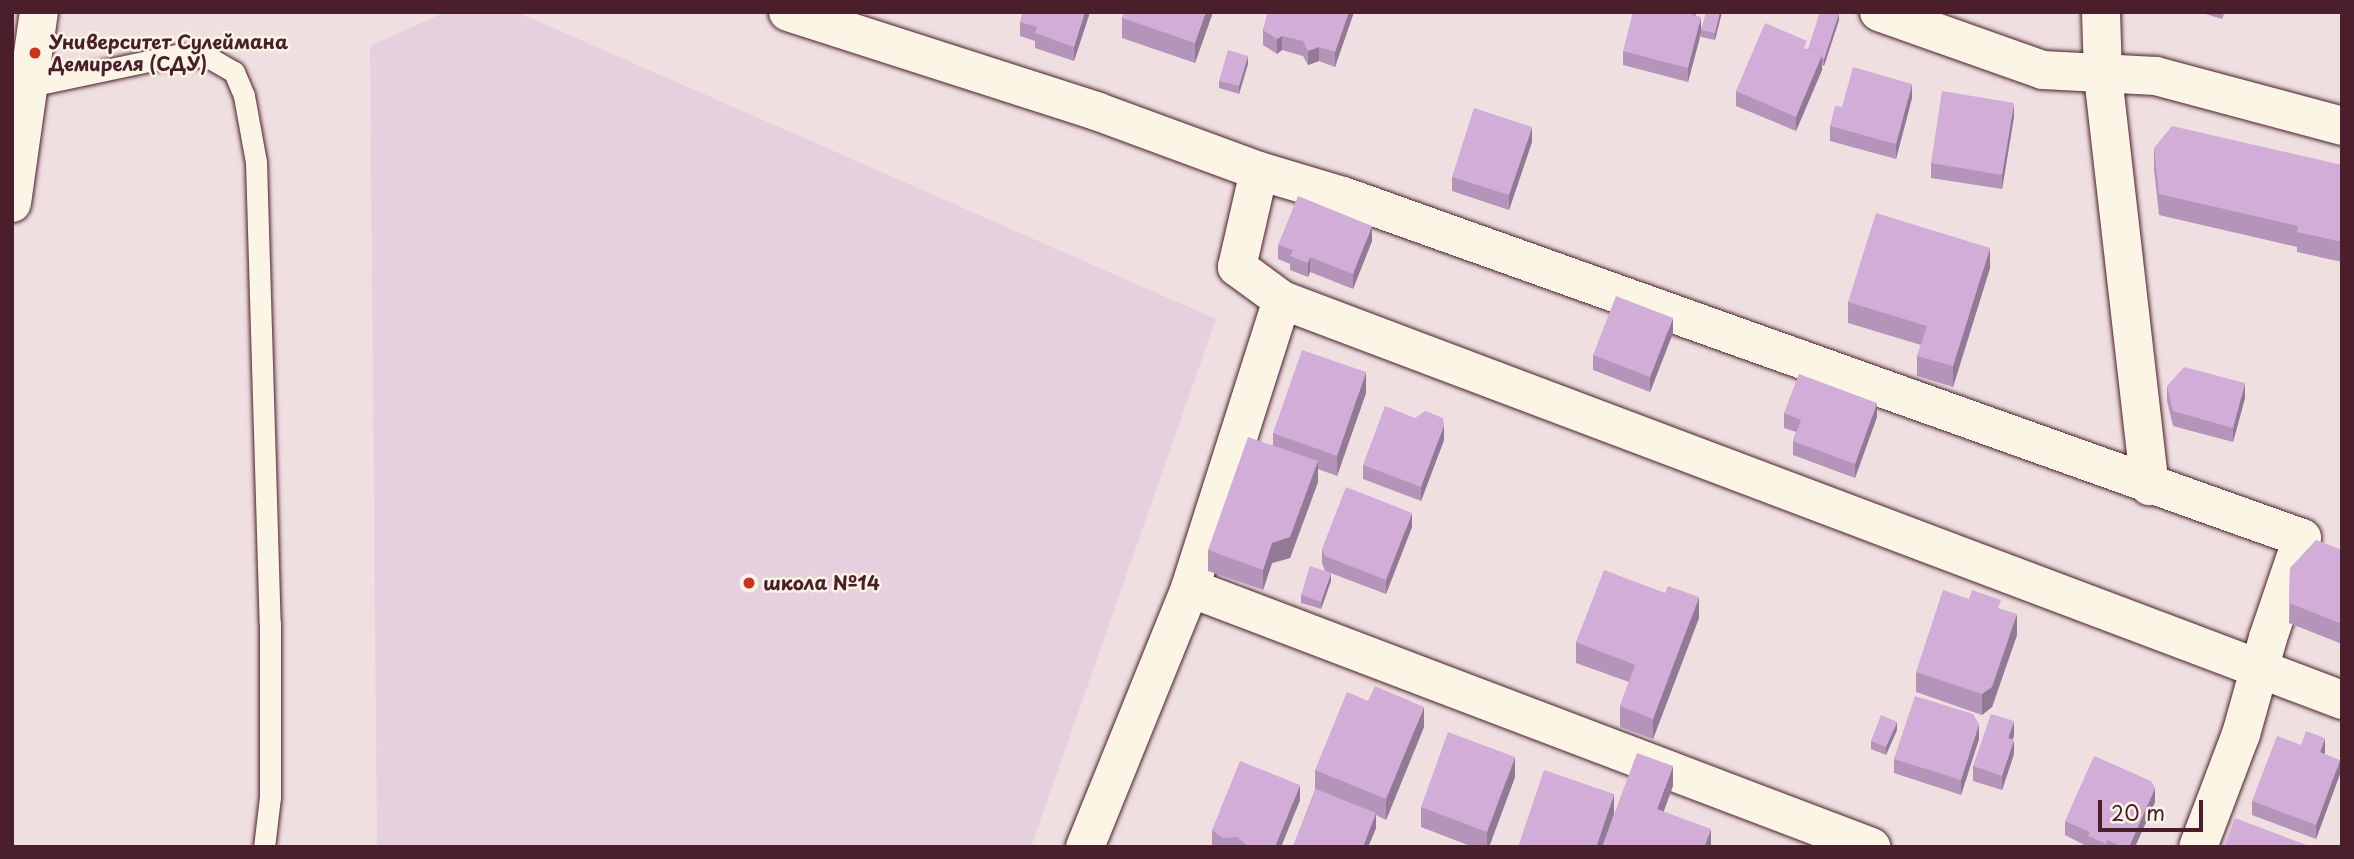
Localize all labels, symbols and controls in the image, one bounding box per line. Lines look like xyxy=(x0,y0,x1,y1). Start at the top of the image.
place label: Университет Сулеймана Демиреля (СДУ) xyxy=(49,31,289,75)
marker: Университет Сулеймана Демиреля (СДУ) xyxy=(27,45,43,61)
place label: школа №14 xyxy=(763,572,880,594)
marker: школа №14 xyxy=(741,575,757,591)
scale bar xyxy=(2102,786,2207,830)
text: 20 m xyxy=(2111,796,2165,828)

